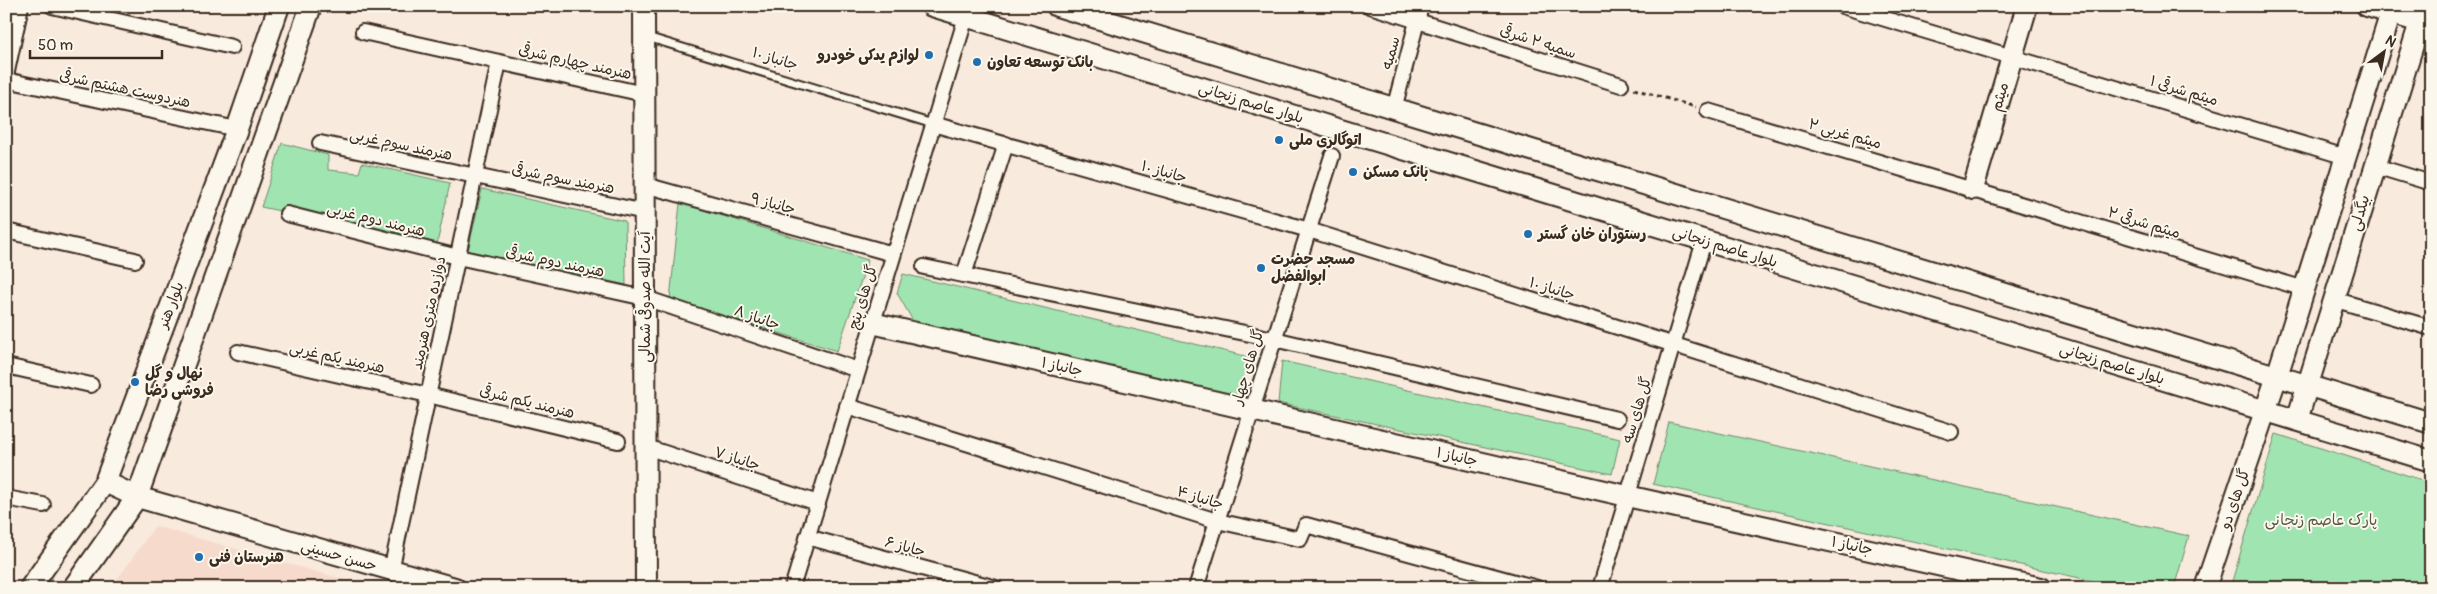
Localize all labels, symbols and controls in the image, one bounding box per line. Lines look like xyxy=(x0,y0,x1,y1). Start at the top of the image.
street label: سمیه ۲ شرقی xyxy=(1497,19,1579,63)
scale bar xyxy=(30,28,162,60)
north arrow xyxy=(2360,28,2410,78)
text: N xyxy=(2382,32,2399,51)
street label: سمیه xyxy=(1378,35,1404,71)
text: 50 m xyxy=(38,36,73,55)
street label: هنرمند چهارم شرقی xyxy=(516,38,634,85)
street label: جانباز ۱۰ xyxy=(750,43,800,75)
place label: لوازم یدکی خودرو xyxy=(816,46,919,66)
marker: لوازم یدکی خودرو xyxy=(923,49,935,61)
place label: بانک توسعه تعاون xyxy=(987,53,1093,72)
marker: بانک توسعه تعاون xyxy=(971,56,983,68)
street label: هنردوست هشتم شرقی xyxy=(57,64,193,114)
street label: میثم شرقی ۱ xyxy=(2147,70,2221,112)
street label: بلوار عاصم زنجانی xyxy=(1196,78,1306,130)
street label: میثم xyxy=(1987,80,2015,114)
street label: میثم غربی ۲ xyxy=(1806,114,1884,155)
street label: هنرمند سوم غربی xyxy=(348,125,454,167)
place label: اتوگالری ملی xyxy=(1289,130,1362,150)
marker: اتوگالری ملی xyxy=(1273,134,1285,146)
street label: جانباز ۱۰ xyxy=(1139,156,1189,188)
street label: هنرمند سوم شرقی xyxy=(510,158,616,200)
place label: بانک مسکن xyxy=(1363,163,1428,182)
marker: بانک مسکن xyxy=(1347,166,1359,178)
street label: جانباز ۹ xyxy=(748,189,798,219)
street label: بیگدلی xyxy=(2346,193,2374,233)
street label: هنرمند دوم غربی xyxy=(325,199,427,243)
street label: میثم شرقی ۲ xyxy=(2105,201,2183,245)
street label: بلوار عاصم زنجانی xyxy=(1670,222,1780,274)
place label: رستوران خان گستر xyxy=(1536,224,1646,244)
marker: رستوران خان گستر xyxy=(1522,228,1534,240)
street label: آیت الله صدوقی شمالی xyxy=(634,230,655,363)
street label: هنرمند دوم شرقی xyxy=(504,240,606,284)
place label: مسجد حضرت ابوالفضل xyxy=(1271,250,1355,286)
street label: دوازده متری هنرمند xyxy=(408,254,450,372)
street label: گل های پنج xyxy=(844,262,882,332)
marker: مسجد حضرت ابوالفضل xyxy=(1255,262,1267,274)
street label: جانباز ۱۰ xyxy=(1527,273,1577,305)
street label: بلوار هنر xyxy=(153,279,189,333)
street label: جانباز ۸ xyxy=(732,301,782,335)
street label: گل های چهار xyxy=(1227,327,1268,408)
street label: هنرمند یکم غربی xyxy=(287,338,386,380)
street label: بلوار عاصم زنجانی xyxy=(2057,339,2167,391)
street label: جانباز ۱ xyxy=(1039,353,1085,381)
place label: نهال و گل فروشی رضا xyxy=(145,363,214,400)
street label: گل های سه xyxy=(1618,374,1656,446)
marker: نهال و گل فروشی رضا xyxy=(129,376,141,388)
street label: هنرمند یکم شرقی xyxy=(477,379,577,425)
street label: جانباز ۷ xyxy=(712,443,762,475)
street label: جانباز ۱ xyxy=(1434,443,1480,471)
street label: گل های دو xyxy=(2215,466,2254,533)
street label: جانباز ۴ xyxy=(1174,482,1226,514)
park label: پارک عاصم زنجانی xyxy=(2265,511,2377,532)
street label: جانباز ۱ xyxy=(1830,532,1874,560)
street label: جاباز ۶ xyxy=(883,533,927,561)
street label: حسن حسینی xyxy=(299,536,379,576)
place label: هنرستان فنی xyxy=(209,548,284,567)
marker: هنرستان فنی xyxy=(193,551,205,563)

